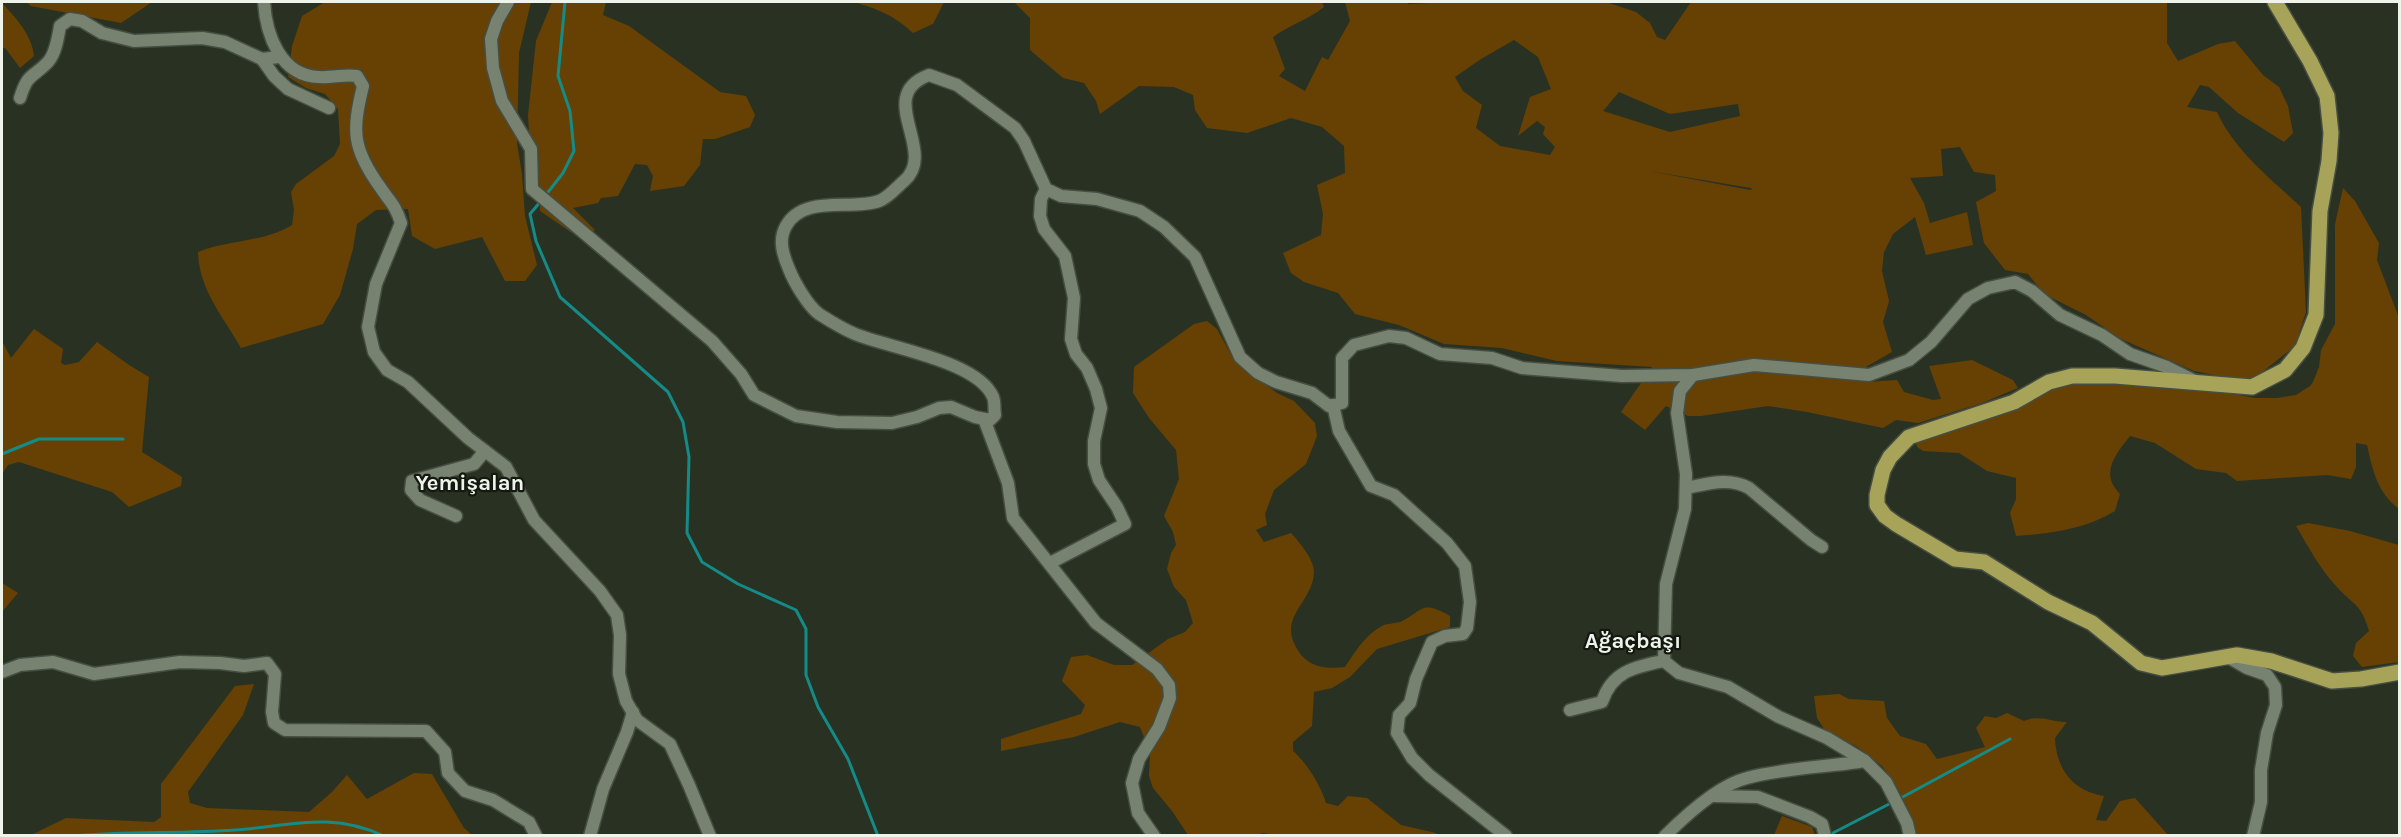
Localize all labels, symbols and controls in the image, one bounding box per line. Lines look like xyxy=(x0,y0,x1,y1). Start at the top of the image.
district label: Yemişalan xyxy=(416,470,524,496)
district label: Ağaçbaşı xyxy=(1585,628,1681,654)

